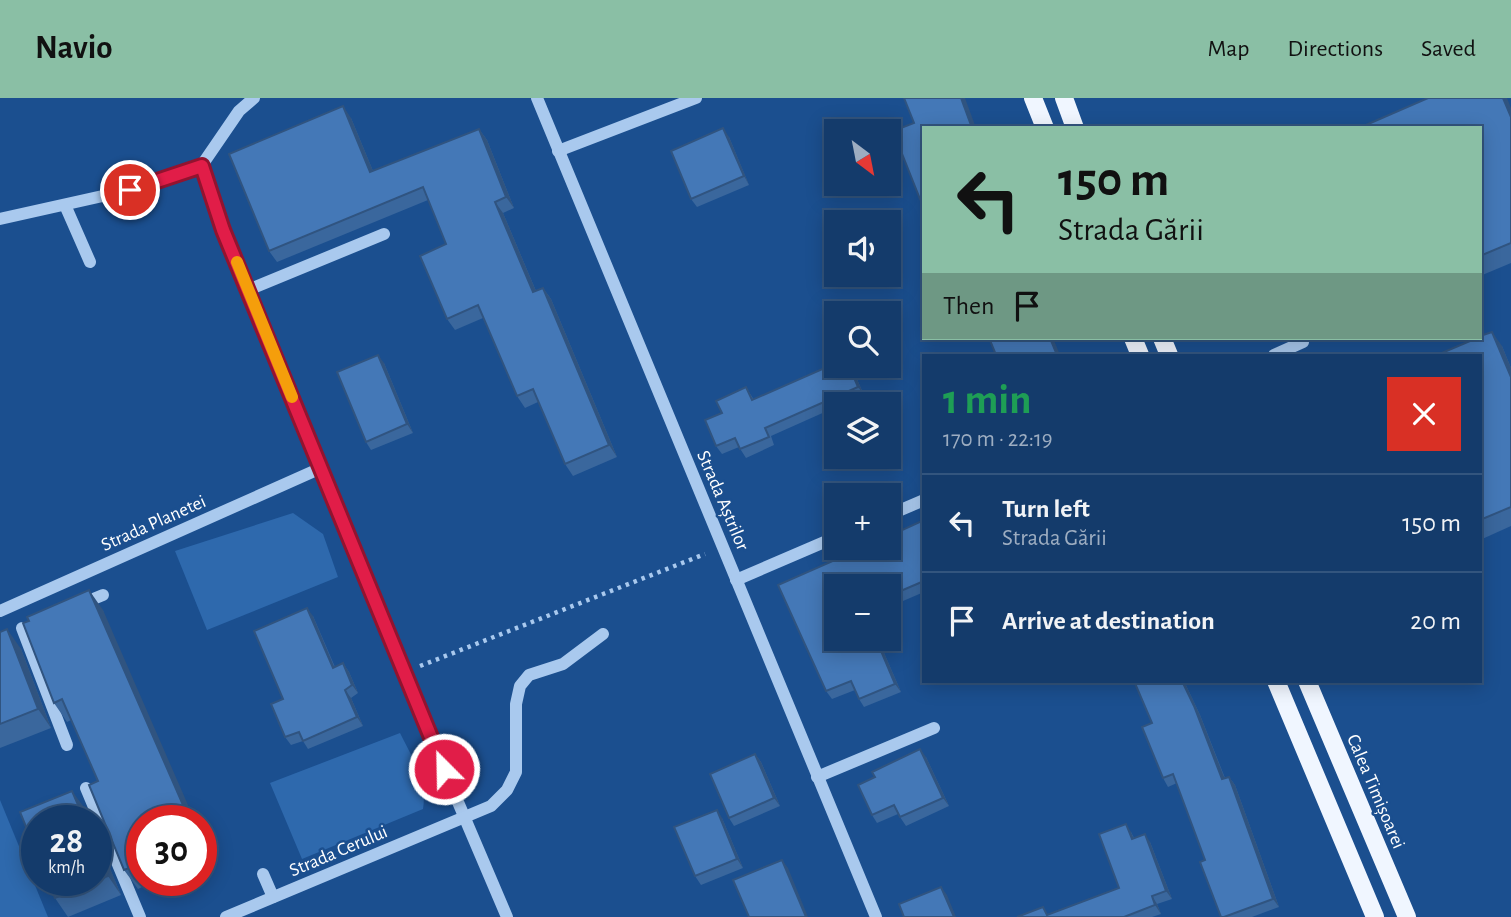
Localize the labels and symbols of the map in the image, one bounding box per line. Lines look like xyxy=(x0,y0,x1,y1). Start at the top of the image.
north arrow xyxy=(824,119,901,196)
pin xyxy=(100,160,160,220)
street label: Strada Aștrilor xyxy=(692,448,752,554)
street label: Strada Planetei xyxy=(98,492,209,555)
position arrow xyxy=(407,732,481,806)
street label: Calea Timișoarei xyxy=(1342,732,1408,852)
speed limit sign: 30 xyxy=(126,805,217,896)
street label: Strada Cerului xyxy=(287,822,390,881)

